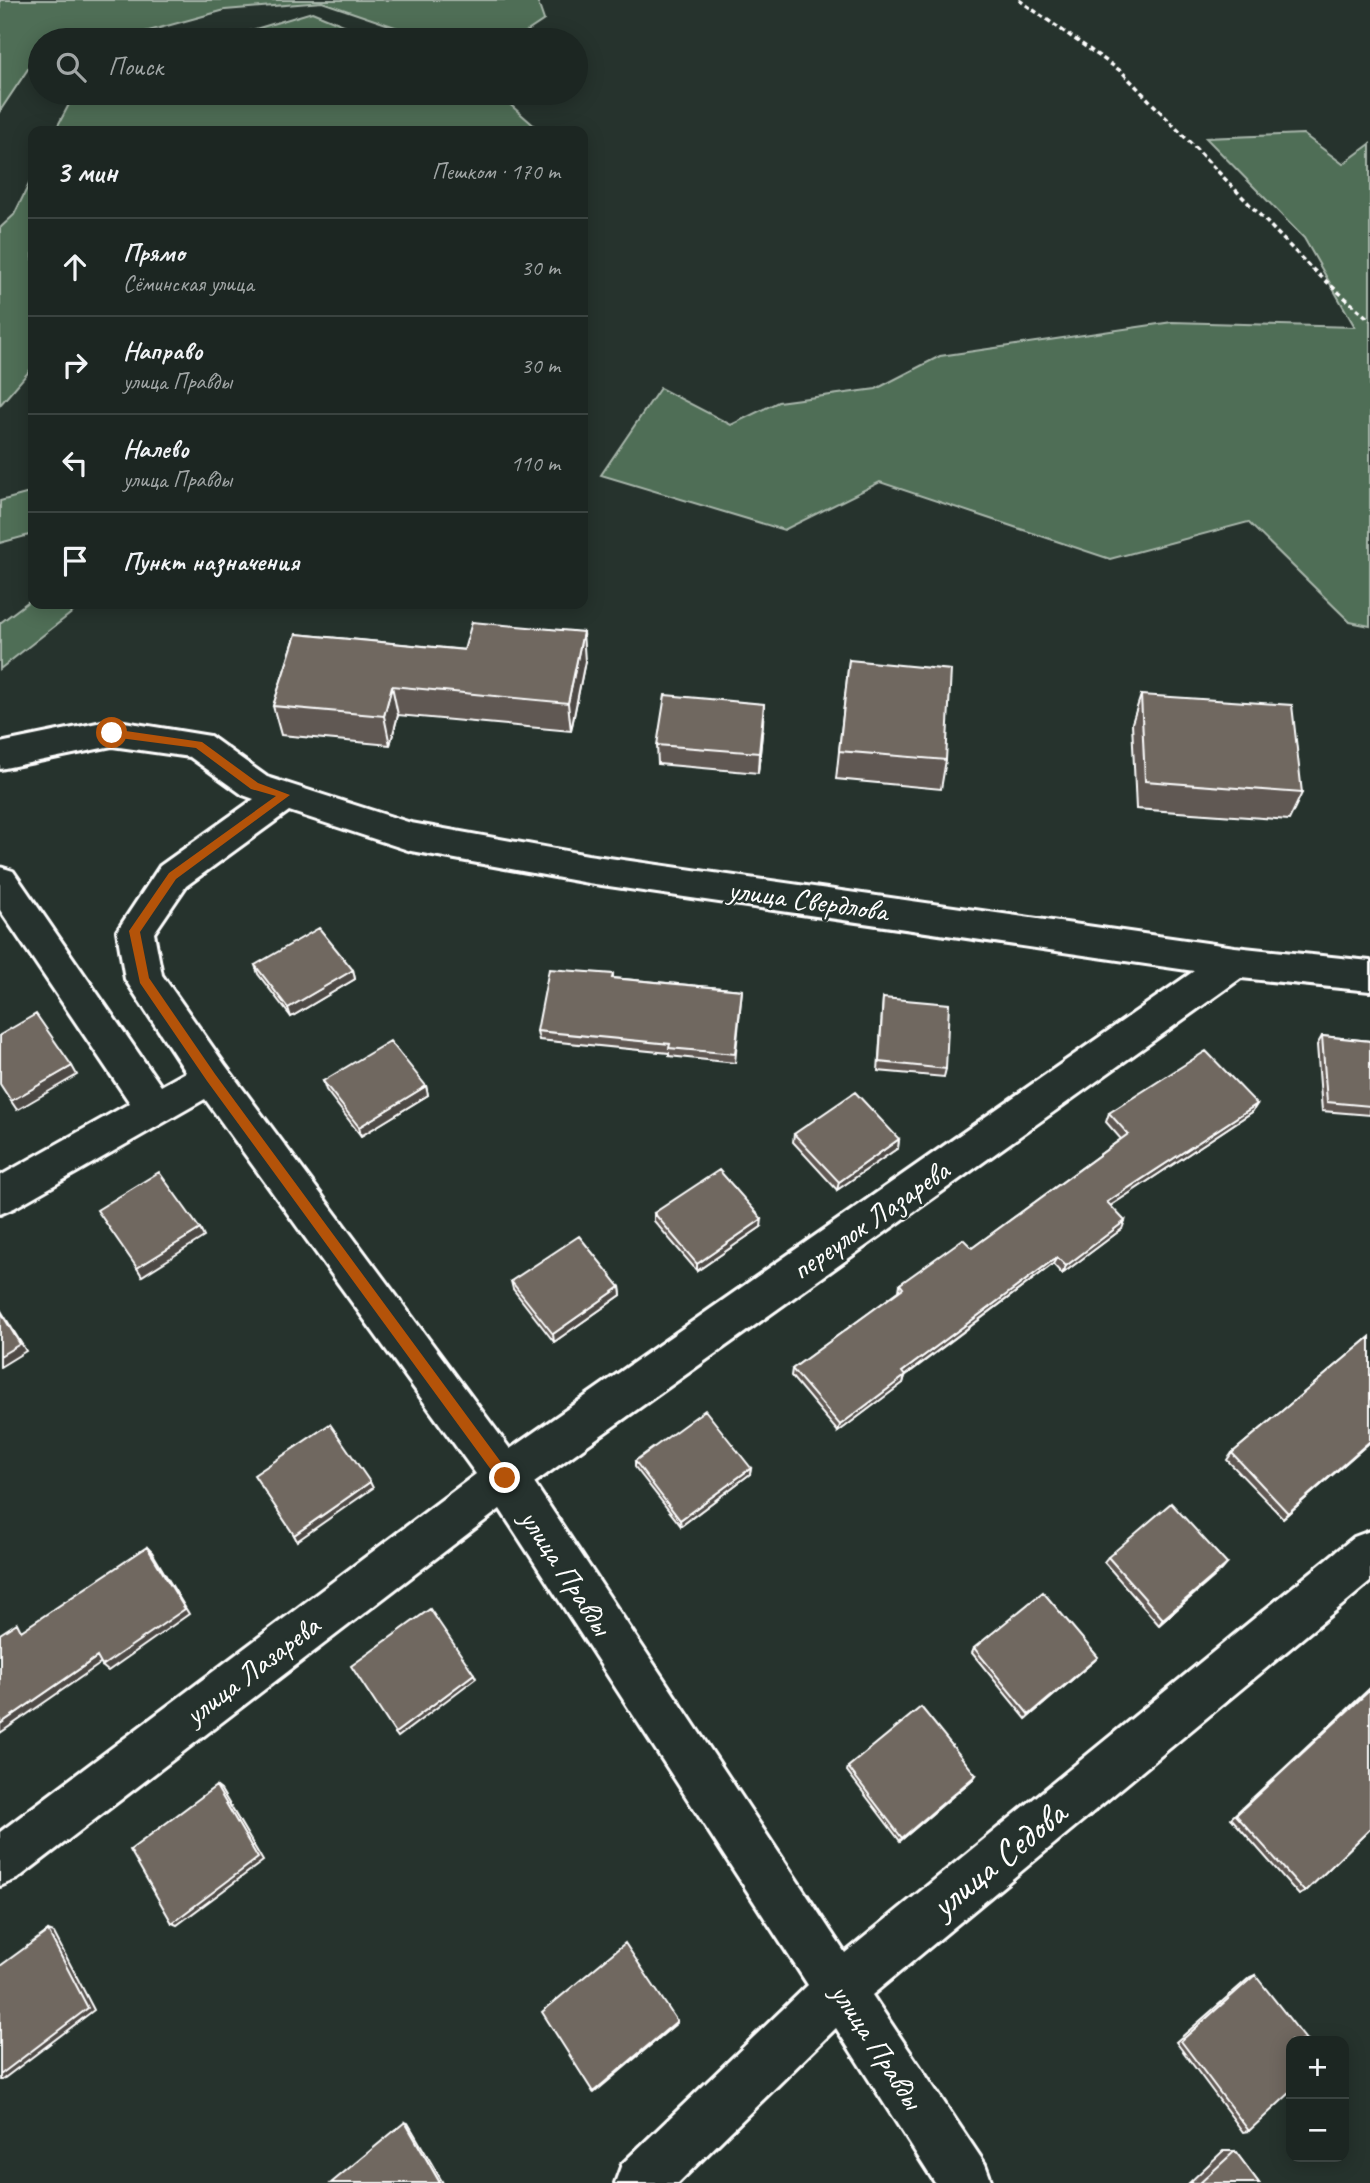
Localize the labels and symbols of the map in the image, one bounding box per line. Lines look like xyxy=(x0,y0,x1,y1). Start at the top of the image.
route start xyxy=(96,717,127,748)
street label: улица Свердлова xyxy=(724,870,893,930)
street label: переулок Лазарева xyxy=(784,1150,958,1288)
route end xyxy=(489,1462,520,1493)
street label: улица Правды xyxy=(510,1500,622,1644)
street label: улица Лазарева xyxy=(175,1606,329,1734)
street label: улица Седова xyxy=(919,1788,1078,1929)
street label: улица Правды xyxy=(821,1974,933,2118)

